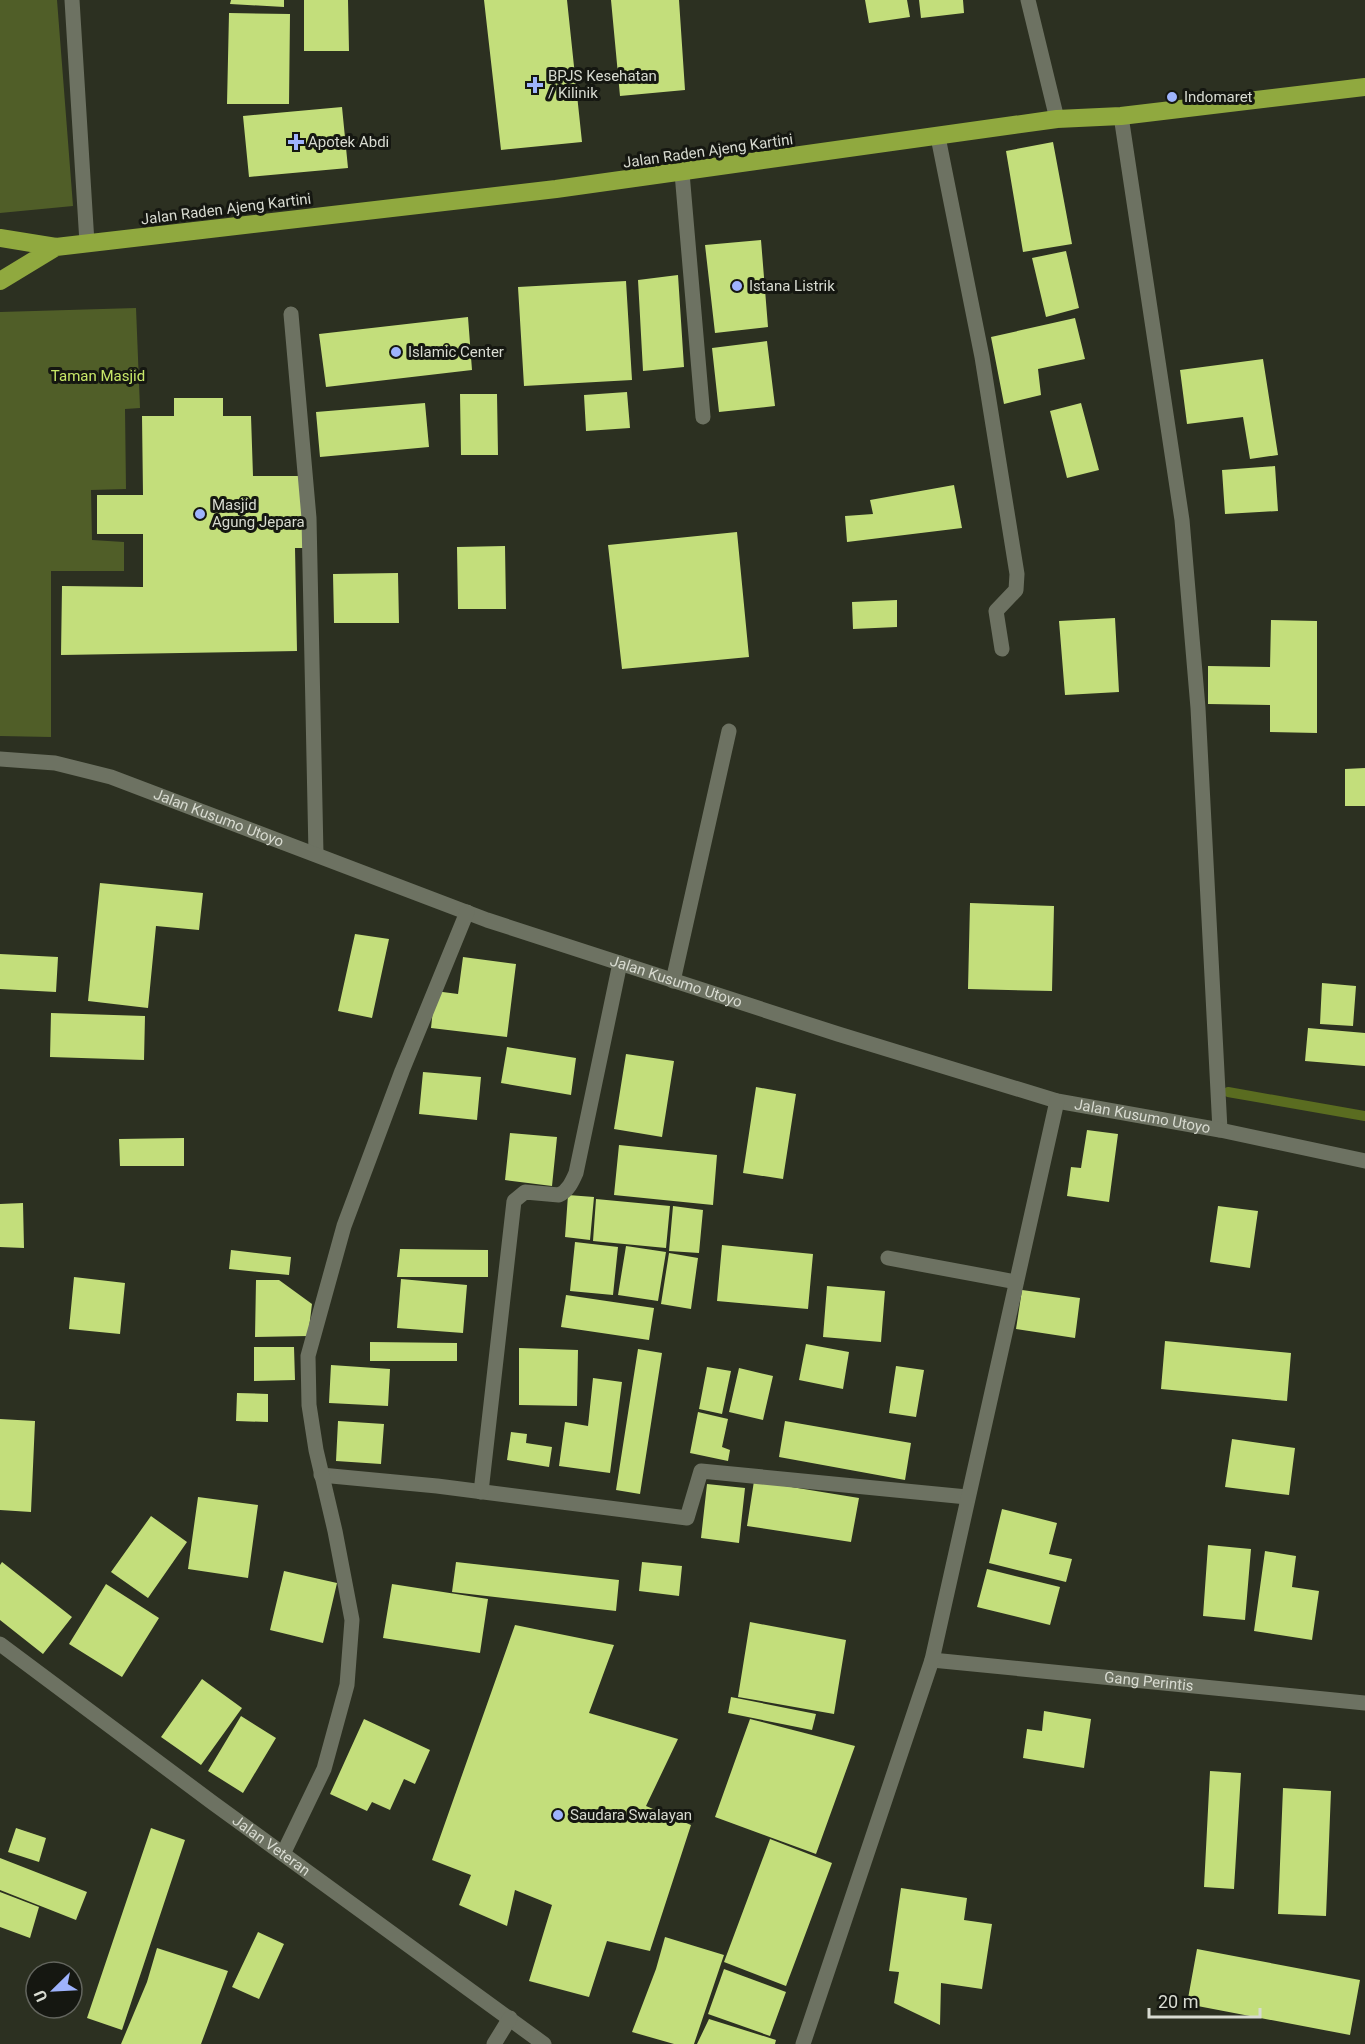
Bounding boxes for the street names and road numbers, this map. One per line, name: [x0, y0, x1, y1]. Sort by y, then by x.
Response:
street label: Jalan Raden Ajeng Kartini: [622, 130, 794, 172]
street label: Jalan Raden Ajeng Kartini: [140, 190, 312, 228]
street label: Jalan Kusumo Utoyo: [151, 785, 286, 851]
street label: Jalan Kusumo Utoyo: [608, 952, 744, 1011]
street label: Jalan Kusumo Utoyo: [1073, 1095, 1212, 1137]
street label: Gang Perintis: [1103, 1668, 1194, 1695]
street label: Jalan Veteran: [229, 1811, 314, 1880]

